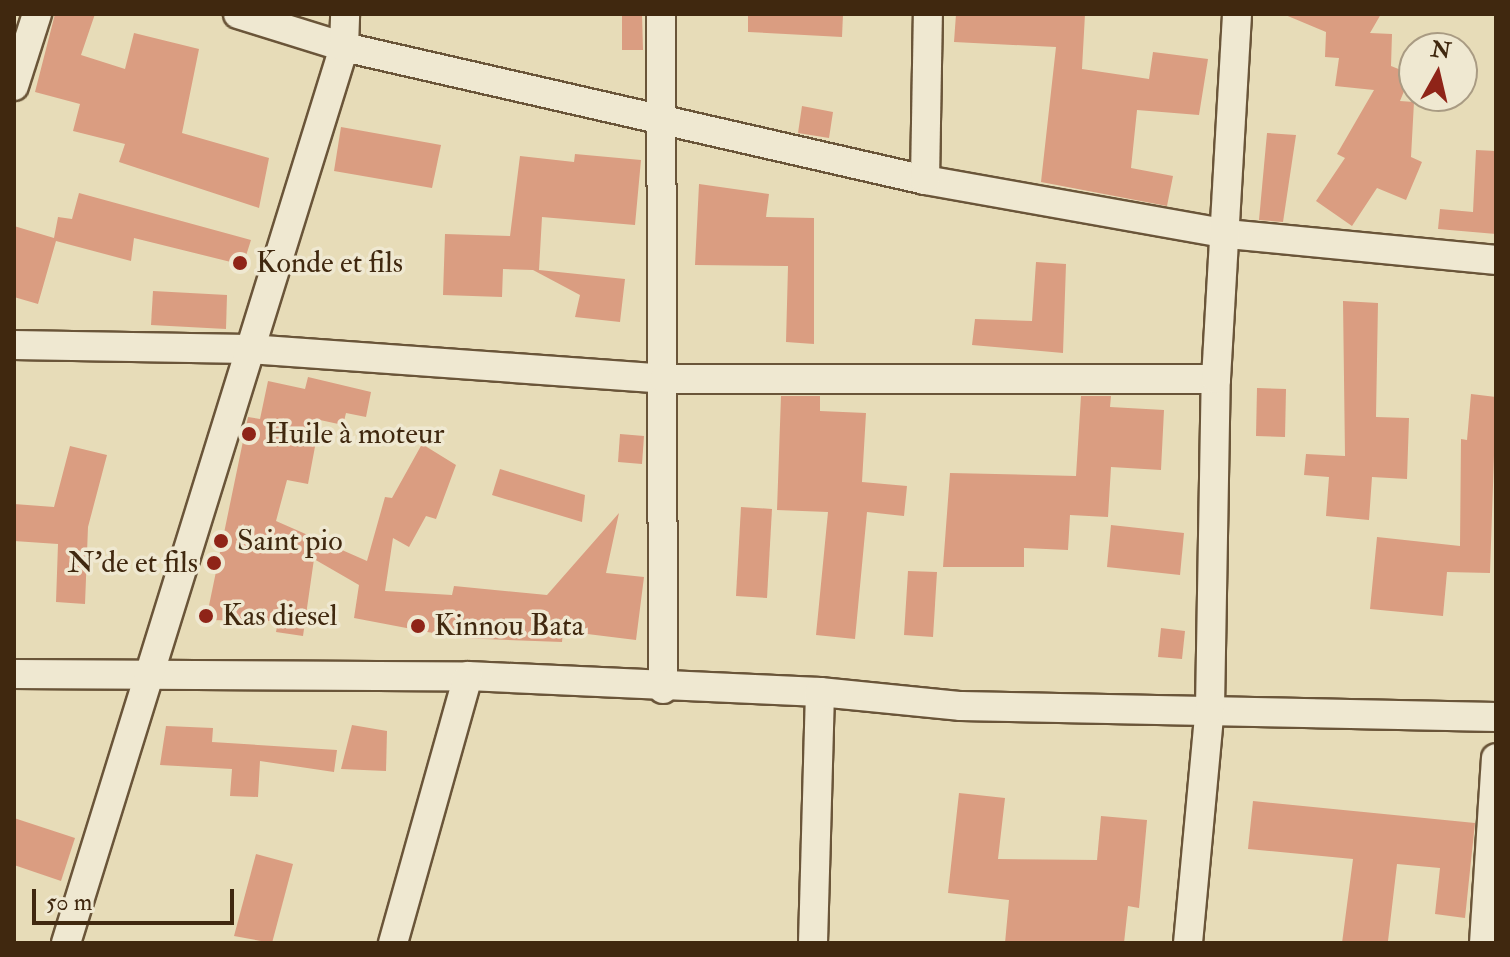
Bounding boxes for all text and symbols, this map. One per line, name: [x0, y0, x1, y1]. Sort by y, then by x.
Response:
north arrow: [1398, 32, 1478, 112]
text: N: [1429, 35, 1453, 65]
place label: Konde et fils: [256, 245, 403, 281]
marker: Konde et fils: [231, 254, 249, 272]
place label: Huile à moteur: [265, 416, 444, 452]
marker: Huile à moteur: [240, 425, 258, 443]
place label: Saint pio: [237, 523, 343, 559]
marker: Saint pio: [212, 532, 230, 550]
place label: N'de et fils: [68, 545, 198, 581]
marker: N'de et fils: [205, 554, 223, 572]
place label: Kas diesel: [222, 598, 338, 634]
marker: Kas diesel: [197, 607, 215, 625]
place label: Kinnou Bata: [434, 608, 584, 644]
marker: Kinnou Bata: [409, 617, 427, 635]
scale bar: [36, 873, 238, 923]
text: 50 m: [46, 887, 92, 918]

